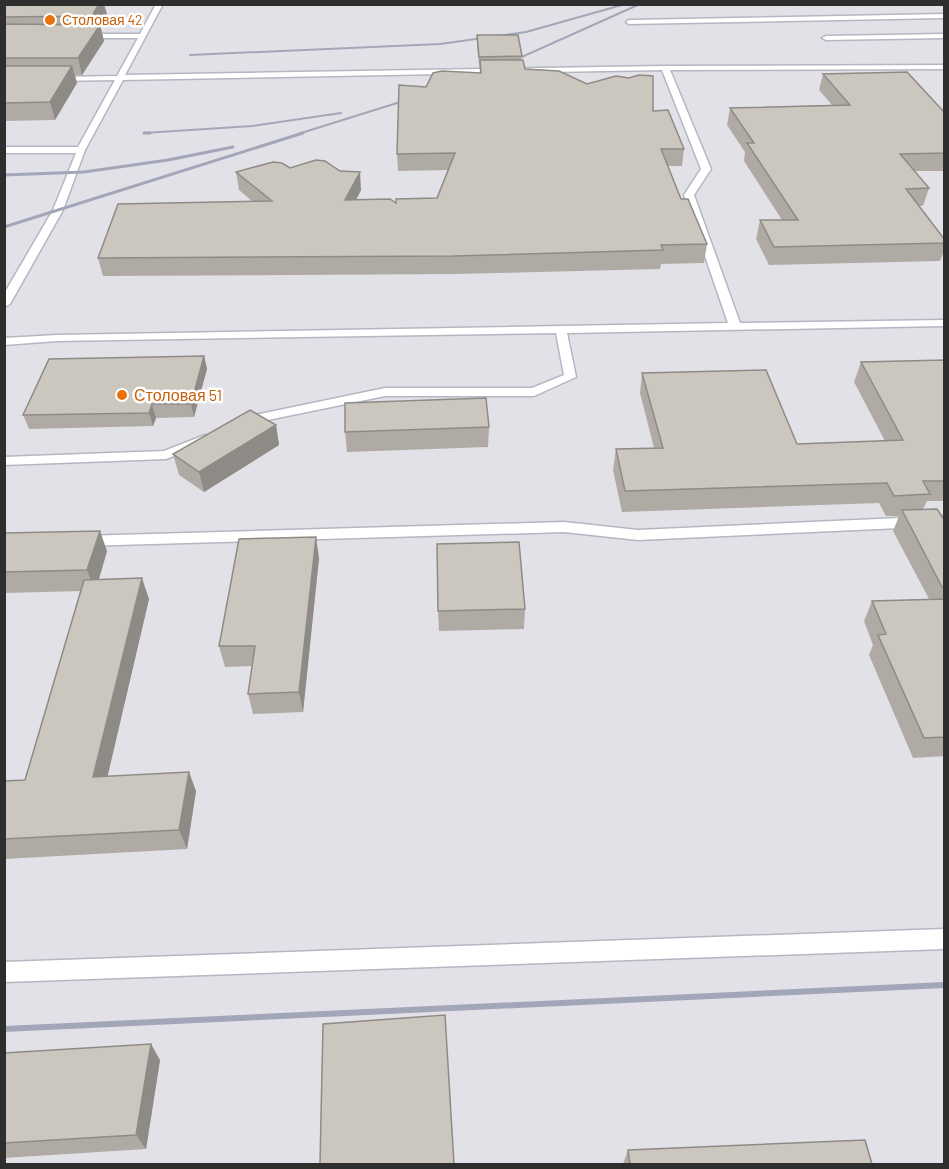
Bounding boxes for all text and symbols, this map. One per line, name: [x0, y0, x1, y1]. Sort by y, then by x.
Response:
place label: Столовая 42: [62, 11, 143, 28]
marker: Столовая 42: [43, 13, 57, 27]
place label: Столовая 51: [134, 385, 222, 404]
marker: Столовая 51: [115, 388, 129, 402]

